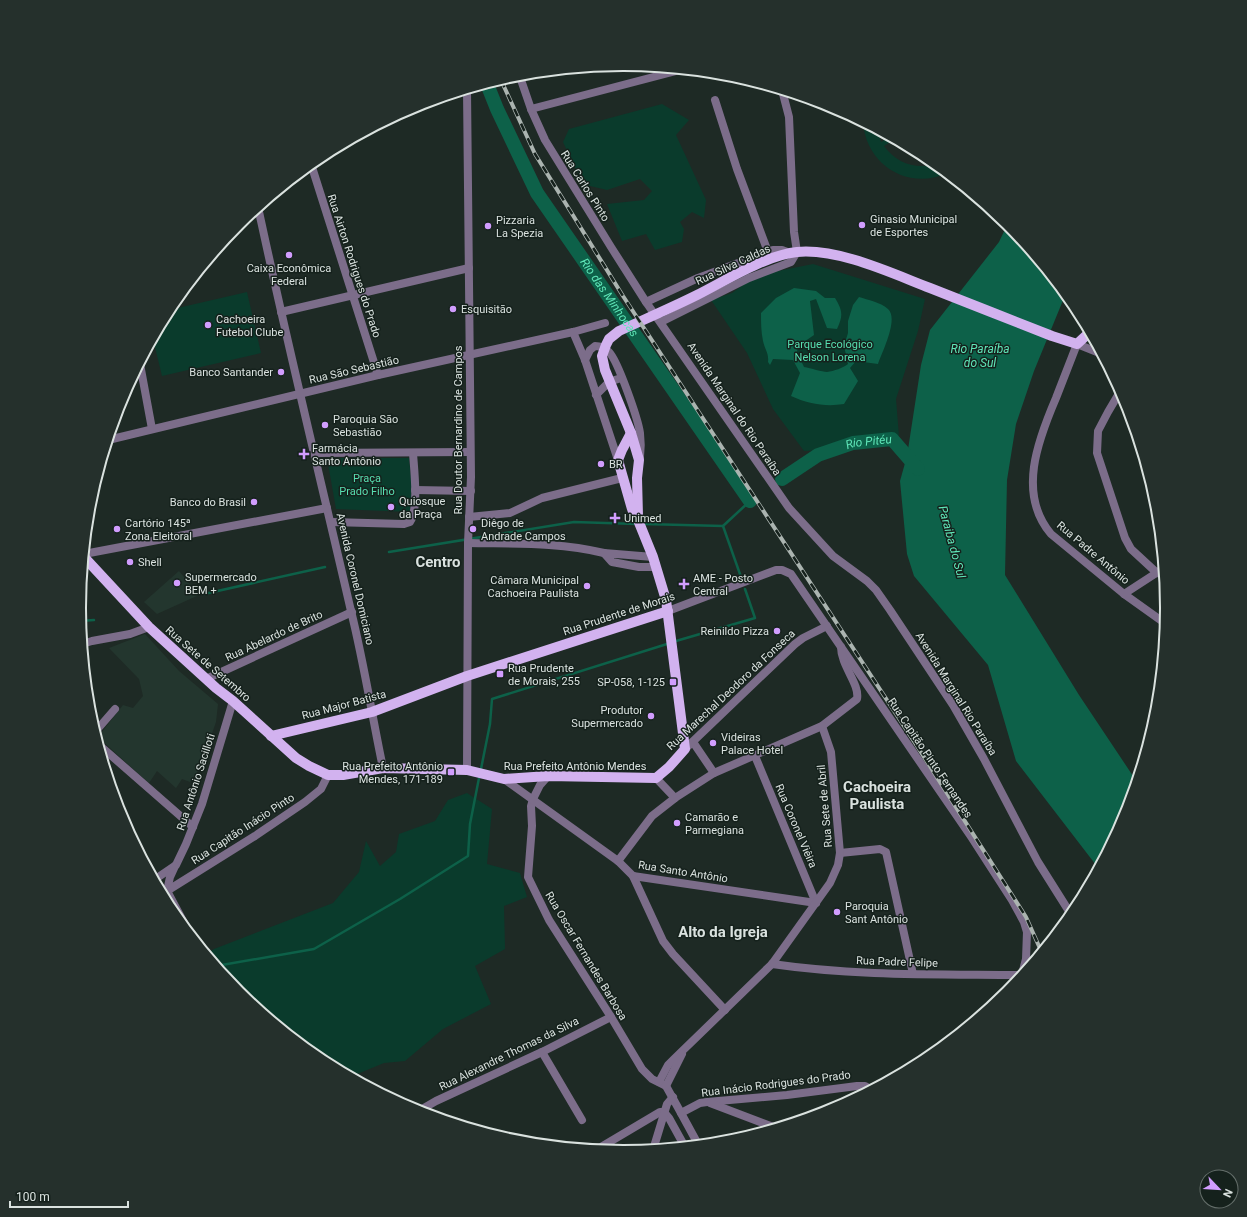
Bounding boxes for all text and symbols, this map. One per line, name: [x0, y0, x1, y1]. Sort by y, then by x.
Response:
street label: Rua Carlos Pinto: [558, 148, 612, 224]
street label: Rua Airton Rodrigues do Prado: [325, 193, 383, 339]
place label: Ginasio Municipal de Esportes: [870, 213, 957, 239]
place label: Pizzaria La Spezia: [496, 214, 543, 240]
marker: Ginasio Municipal de Esportes: [857, 220, 867, 230]
marker: Pizzaria La Spezia: [483, 221, 493, 231]
street label: Rua Silva Caldas: [694, 242, 773, 288]
marker: Caixa Econômica Federal: [284, 250, 294, 260]
water label: Rio das Minhocas: [577, 255, 641, 339]
place label: Caixa Econômica Federal: [247, 262, 331, 288]
place label: Esquisitão: [461, 303, 512, 316]
marker: Esquisitão: [448, 304, 458, 314]
place label: Cachoeira Futebol Clube: [216, 313, 283, 339]
marker: Cachoeira Futebol Clube: [203, 320, 213, 330]
park label: Parque Ecológico Nelson Lorena: [787, 338, 873, 364]
street label: Avenida Marginal do Rio Paraíba: [684, 340, 784, 478]
water label: Rio Paraíba do Sul: [951, 342, 1010, 370]
street label: Rua Doutor Bernardino de Campos: [452, 345, 465, 515]
street label: Rua São Sebastião: [308, 353, 400, 387]
place label: Banco Santander: [189, 366, 273, 379]
marker: Banco Santander: [276, 367, 286, 377]
place label: Paroquia São Sebastião: [333, 413, 398, 439]
marker: Paroquia São Sebastião: [320, 420, 330, 430]
water label: Rio Pitéu: [844, 432, 893, 452]
place label: Farmácia Santo Antônio: [312, 442, 381, 468]
marker: Farmácia Santo Antônio: [299, 449, 309, 459]
place label: BR: [609, 458, 623, 471]
marker: BR: [596, 459, 606, 469]
park label: Praça Prado Filho: [339, 472, 395, 498]
place label: Quiosque da Praça: [399, 495, 446, 521]
place label: Banco do Brasil: [170, 496, 246, 509]
marker: Banco do Brasil: [249, 497, 259, 507]
marker: Quiosque da Praça: [386, 502, 396, 512]
water label: Paraiba do Sul: [936, 504, 968, 580]
street label: Avenida Coronel Domiciano: [333, 512, 377, 646]
marker: Unimed: [609, 512, 621, 524]
place label: Unimed: [624, 512, 662, 525]
place label: Cartório 145ª Zona Eleitoral: [125, 517, 192, 543]
place label: Diêgo de Andrade Campos: [481, 517, 566, 543]
street label: Rua Padre Antônio: [1054, 519, 1132, 587]
marker: Cartório 145ª Zona Eleitoral: [112, 524, 122, 534]
marker: Diêgo de Andrade Campos: [468, 524, 478, 534]
district label: Centro: [415, 553, 461, 571]
place label: Shell: [138, 556, 162, 569]
marker: Shell: [125, 557, 135, 567]
place label: Supermercado BEM +: [185, 571, 257, 597]
place label: AME - Posto Central: [693, 572, 753, 598]
place label: Câmara Municipal Cachoeira Paulista: [487, 574, 579, 600]
marker: Supermercado BEM +: [172, 578, 182, 588]
marker: AME - Posto Central: [678, 578, 690, 590]
marker: Câmara Municipal Cachoeira Paulista: [582, 581, 592, 591]
street label: Rua Prudente de Morais: [561, 590, 677, 638]
street label: Rua Abelardo de Brito: [223, 608, 325, 664]
street label: Rua Sete de Setembro: [163, 624, 253, 704]
place label: Reinildo Pizza: [701, 625, 769, 638]
marker: Reinildo Pizza: [772, 626, 782, 636]
street label: Rua Marechal Deodoro da Fonseca: [664, 627, 798, 753]
street label: Avenida Marginal Rio Paraíba: [913, 630, 999, 758]
place label: Rua Prudente de Morais, 255: [508, 662, 580, 688]
marker: Rua Prudente de Morais, 255: [495, 669, 505, 679]
place label: SP-058, 1-125: [597, 676, 665, 689]
marker: SP-058, 1-125: [668, 677, 678, 687]
street label: Rua Major Batista: [300, 687, 388, 723]
street label: Rua Capitão Pinto Fernandes: [885, 696, 975, 821]
place label: Produtor Supermercado: [571, 704, 643, 730]
marker: Produtor Supermercado: [646, 711, 656, 721]
place label: Videiras Palace Hotel: [721, 731, 783, 757]
street label: Rua Antônio Sacilloti: [174, 732, 218, 832]
marker: Videiras Palace Hotel: [708, 738, 718, 748]
place label: Rua Prefeito Antônio Mendes, 171-189: [342, 760, 443, 786]
street label: Rua Prefeito Antônio Mendes: [504, 760, 647, 773]
street label: Rua Sete de Abril: [815, 764, 835, 848]
marker: Rua Prefeito Antônio Mendes, 171-189: [446, 767, 456, 777]
district label: Cachoeira Paulista: [843, 778, 911, 813]
street label: Rua Coronel Viêira: [772, 782, 820, 870]
street label: Rua Capitão Inácio Pinto: [189, 791, 297, 867]
place label: Camarão e Parmegiana: [685, 811, 744, 837]
marker: Camarão e Parmegiana: [672, 818, 682, 828]
street label: Rua Santo Antônio: [637, 858, 729, 886]
street label: Rua Oscar Fernandes Barbosa: [542, 889, 630, 1023]
place label: Paroquia Sant Antônio: [845, 900, 908, 926]
marker: Paroquia Sant Antônio: [832, 907, 842, 917]
district label: Alto da Igreja: [678, 923, 768, 941]
street label: Rua Padre Felipe: [856, 954, 938, 970]
street label: Rua Alexandre Thomas da Silva: [437, 1014, 581, 1094]
street label: Rua Inácio Rodrigues do Prado: [701, 1068, 851, 1100]
north arrow: [1199, 1169, 1239, 1209]
scale bar: [10, 1183, 128, 1209]
text: N: [1220, 1187, 1235, 1199]
text: 100 m: [16, 1190, 50, 1204]

